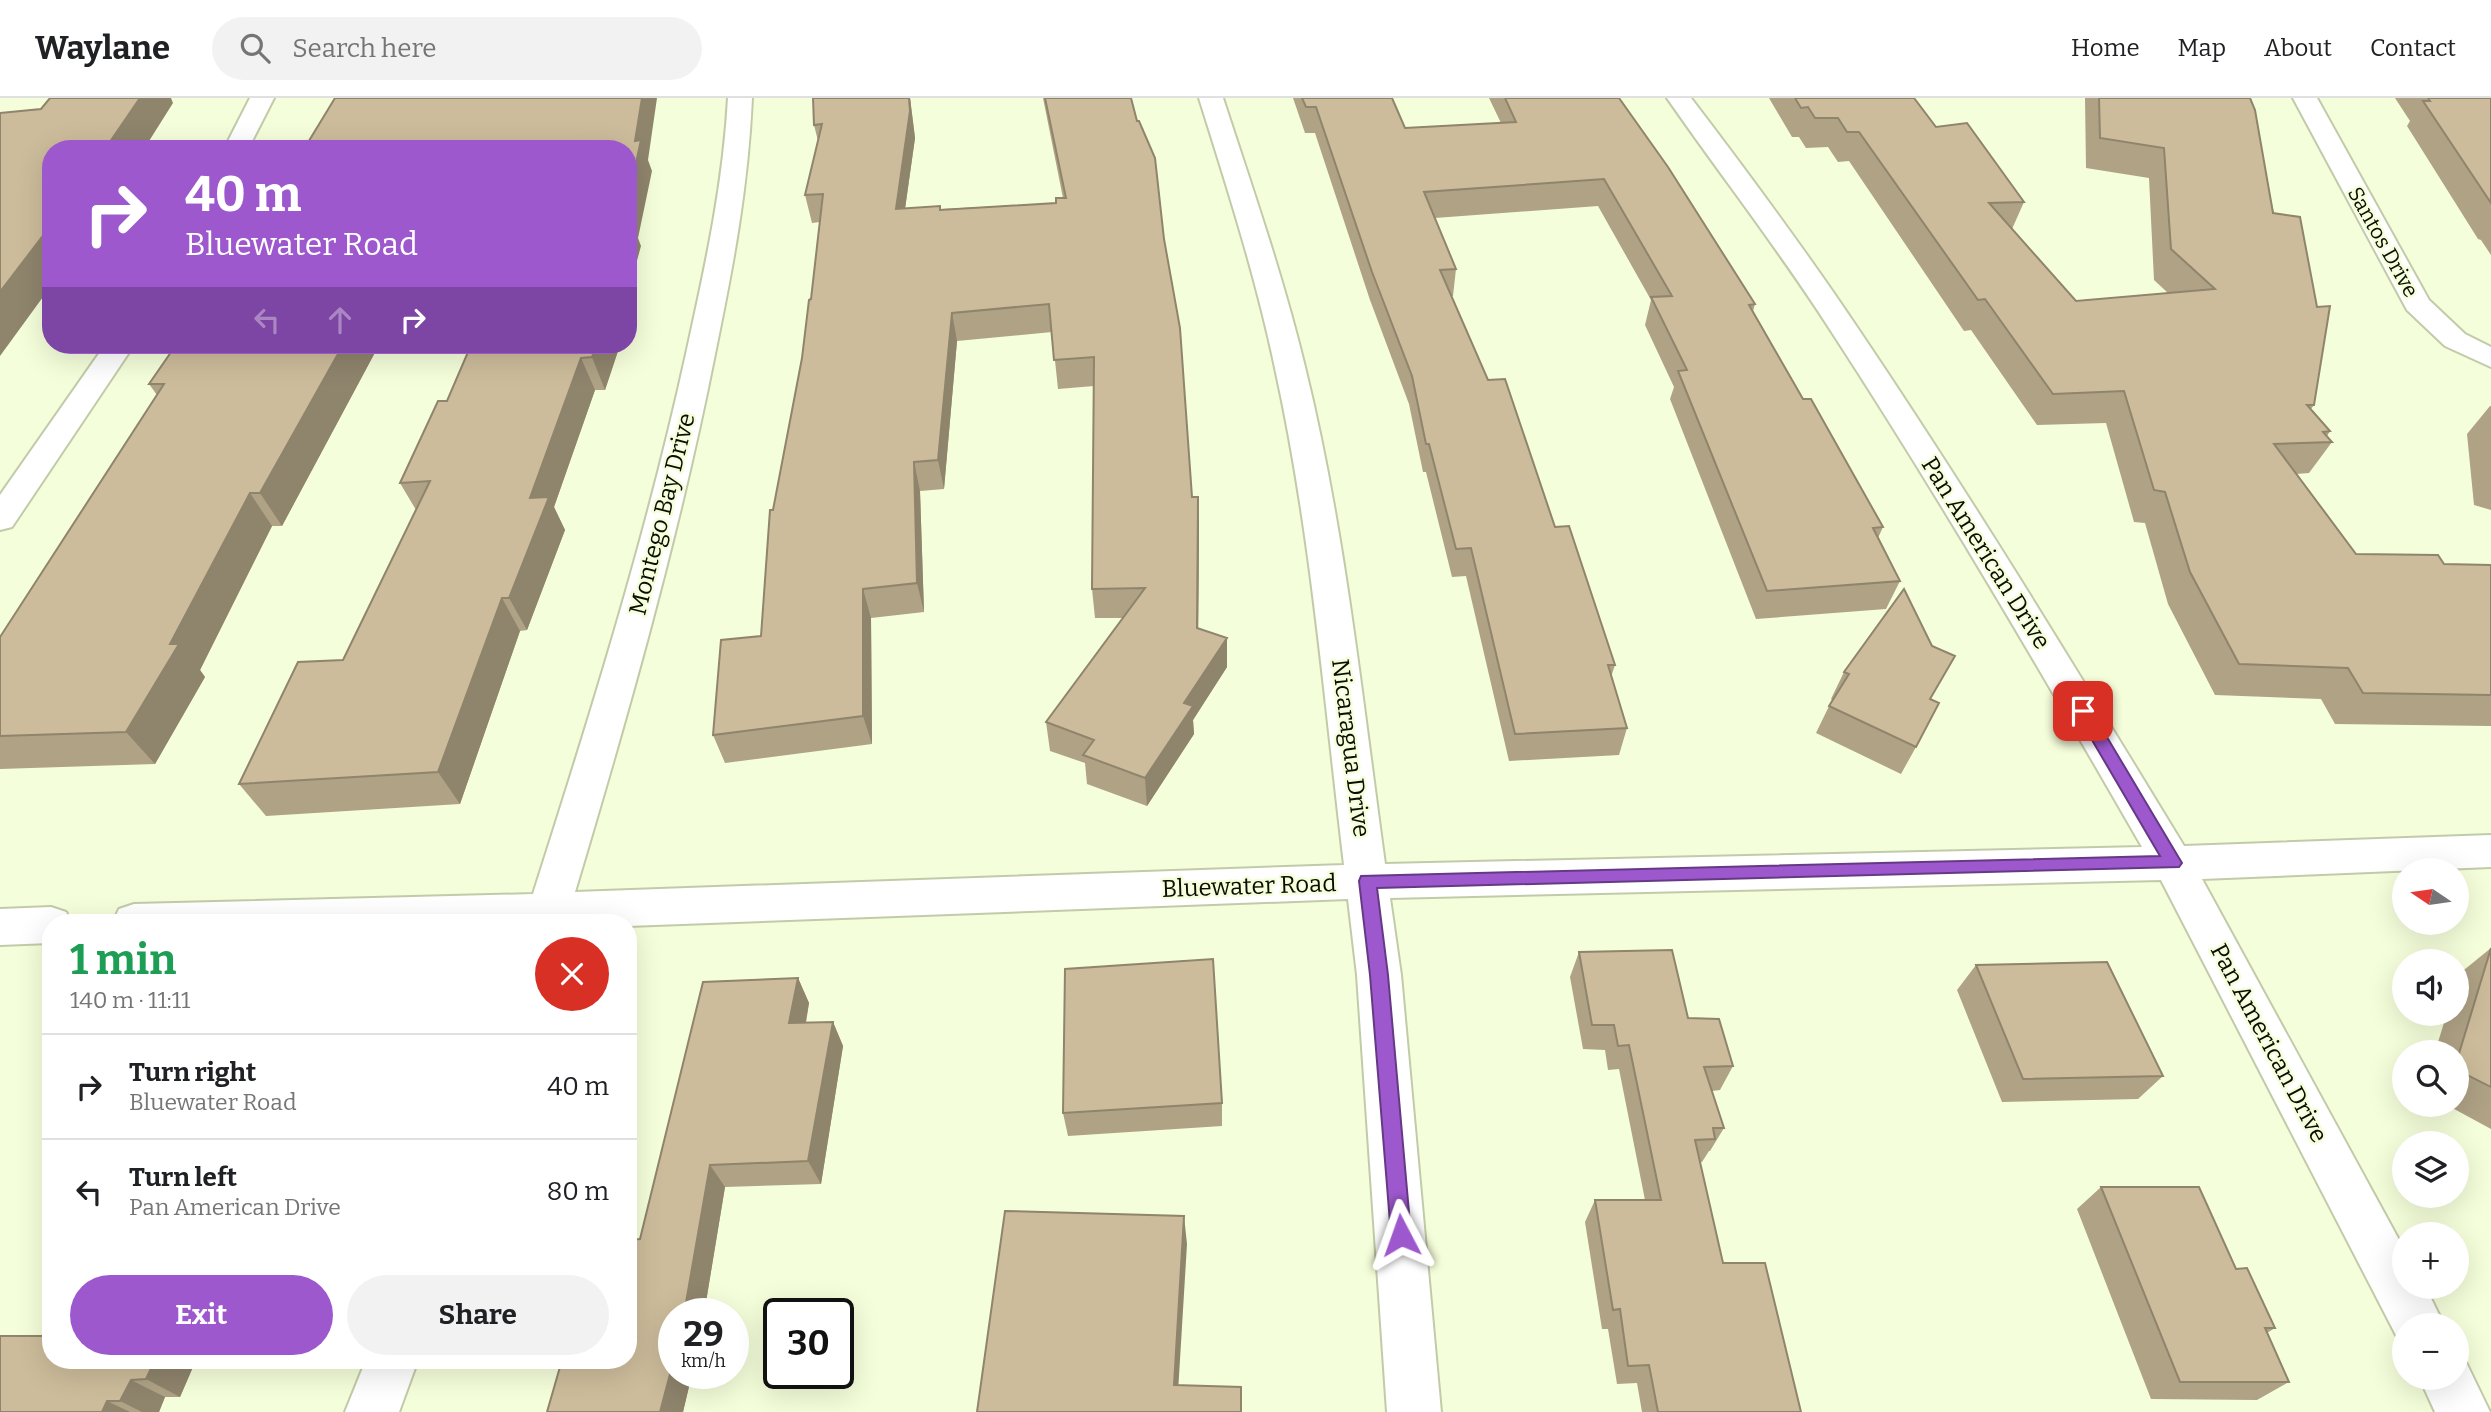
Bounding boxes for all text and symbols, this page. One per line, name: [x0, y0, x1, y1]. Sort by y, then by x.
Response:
search box: [212, 17, 702, 80]
text: Waylane: [35, 28, 170, 68]
icon: search: [236, 29, 274, 67]
text: Search here: [292, 33, 437, 64]
text: Home: [2071, 34, 2140, 62]
text: Map: [2178, 34, 2226, 62]
text: About: [2264, 34, 2332, 62]
text: Contact: [2370, 34, 2456, 62]
text: 40 m: [185, 165, 302, 224]
icon: right: [70, 168, 161, 259]
street label: Santos Drive: [2342, 182, 2424, 302]
text: Bluewater Road: [185, 225, 418, 263]
icon: left: [248, 301, 286, 339]
icon: ahead: [321, 301, 359, 339]
icon: right: [394, 301, 432, 339]
street label: Montego Bay Drive: [623, 410, 701, 618]
street label: Pan American Drive: [1916, 452, 2056, 654]
street label: Nicaragua Drive: [1326, 657, 1376, 839]
pin: [2053, 681, 2113, 741]
icon: arrive: [2064, 692, 2102, 730]
north arrow: [2392, 858, 2469, 934]
map controls: [2392, 858, 2469, 1390]
street label: Bluewater Road: [1161, 869, 1337, 903]
text: 1 min: [70, 935, 176, 985]
button: close: [535, 937, 609, 1011]
street label: Pan American Drive: [2205, 939, 2333, 1147]
button: sound: [2392, 949, 2469, 1026]
text: 140 m · 11:11: [70, 986, 190, 1014]
button: search: [2392, 1040, 2469, 1117]
text: Turn right: [129, 1057, 256, 1088]
icon: right: [70, 1068, 108, 1106]
text: 40 m: [547, 1071, 609, 1102]
text: Bluewater Road: [129, 1088, 297, 1116]
button: layers: [2392, 1131, 2469, 1208]
text: Turn left: [129, 1162, 237, 1193]
icon: left: [70, 1173, 108, 1211]
text: 80 m: [547, 1176, 609, 1207]
text: Pan American Drive: [129, 1193, 341, 1221]
position arrow: [1364, 1198, 1438, 1272]
button: +: [2392, 1222, 2469, 1299]
button: Exit: [70, 1275, 333, 1355]
button: Share: [347, 1275, 609, 1355]
speed limit sign: 30: [763, 1298, 854, 1389]
text: 29: [683, 1313, 724, 1355]
button: −: [2392, 1313, 2469, 1390]
text: km/h: [681, 1350, 726, 1372]

